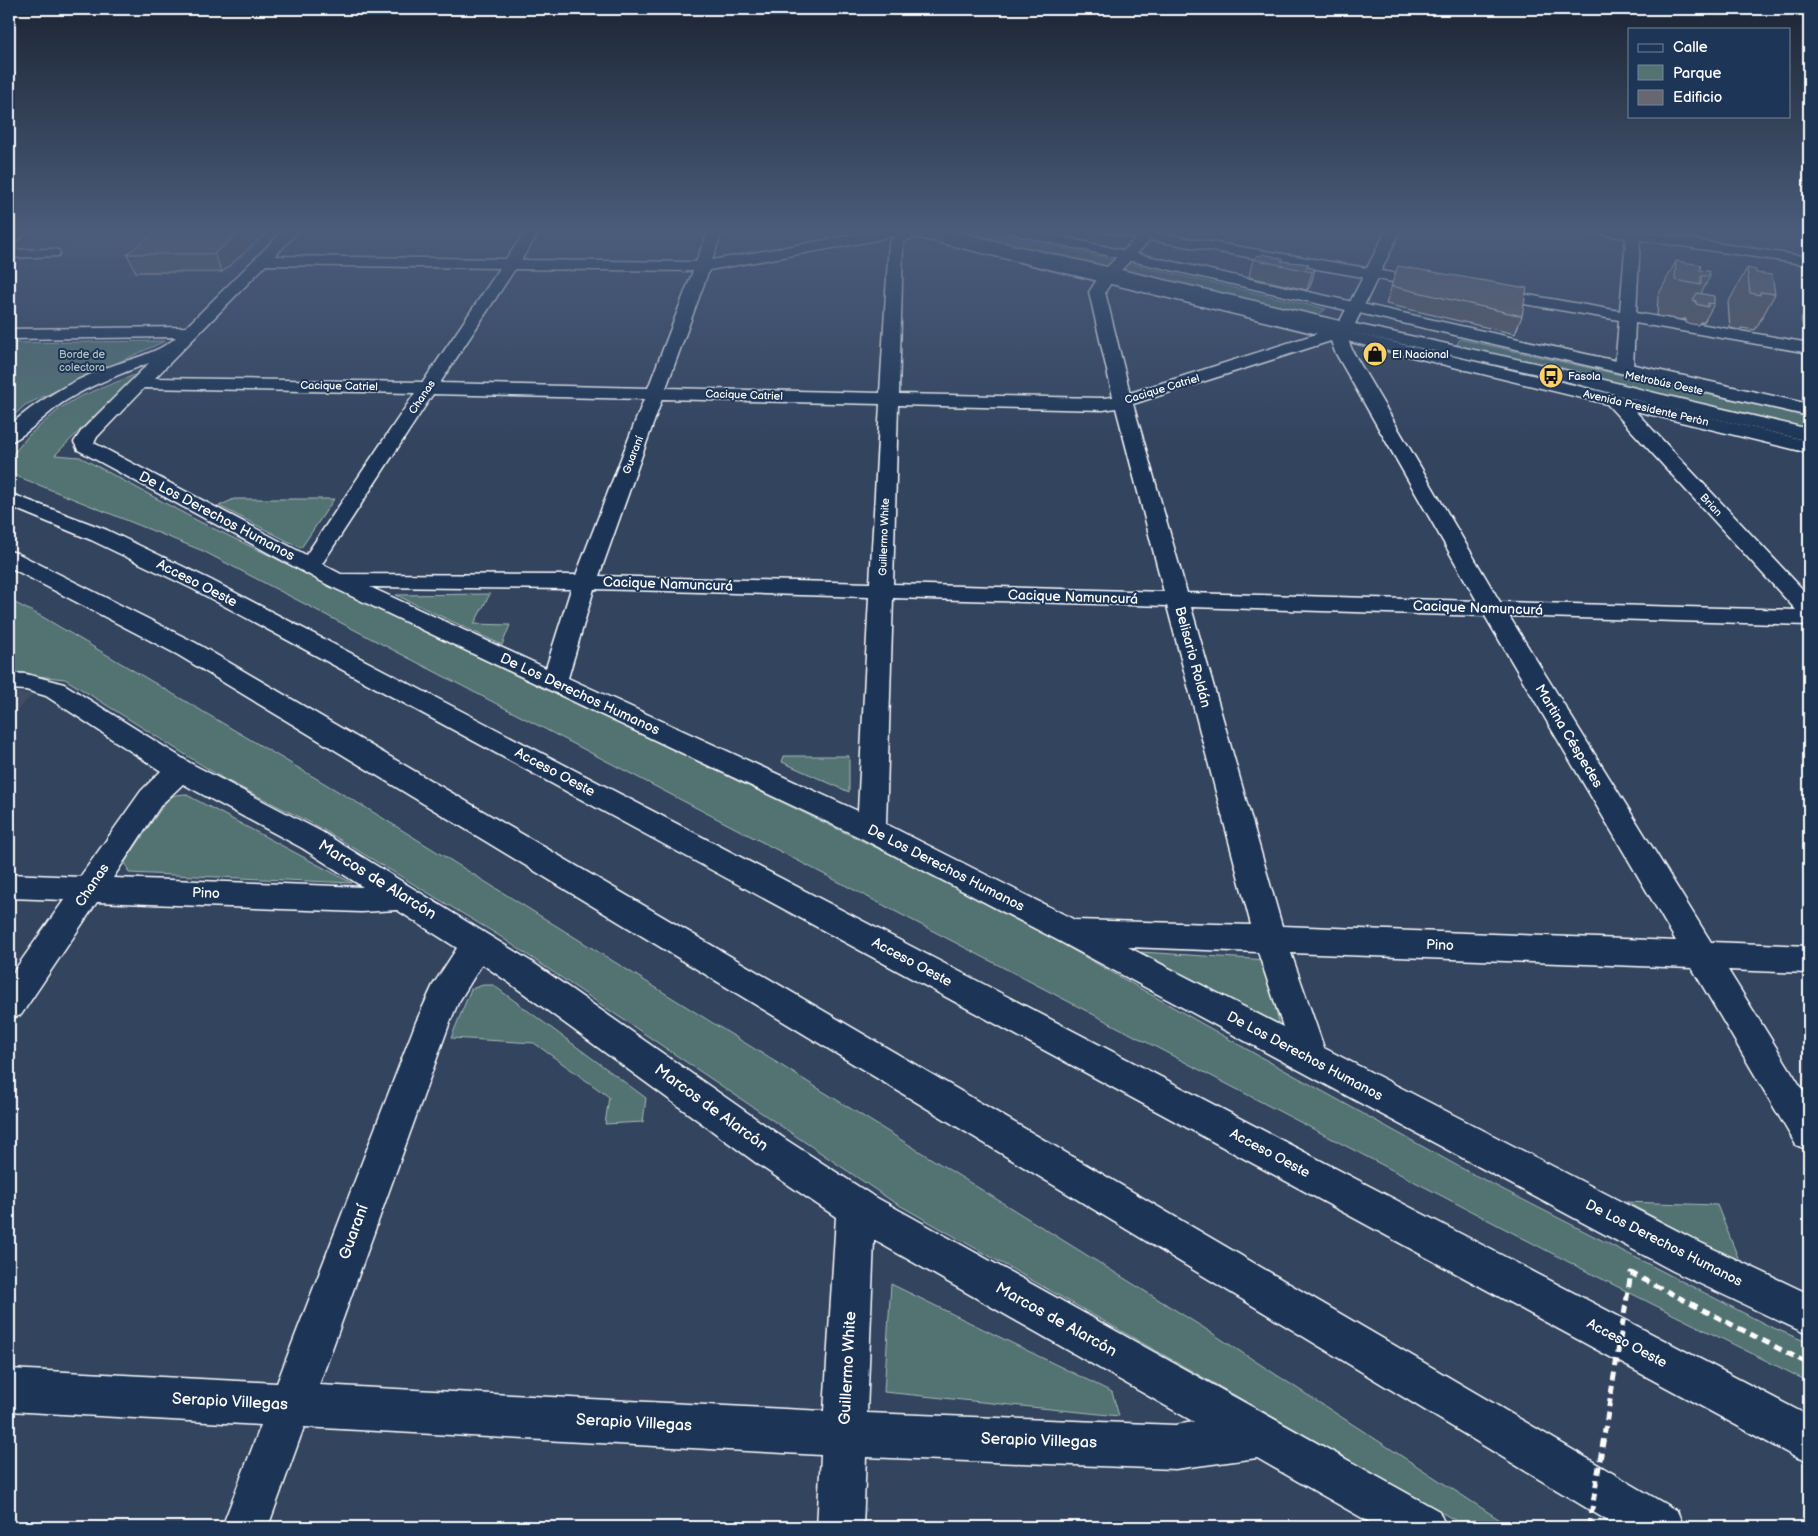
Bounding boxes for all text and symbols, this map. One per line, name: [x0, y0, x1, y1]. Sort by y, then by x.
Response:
legend: [1628, 28, 1790, 118]
text: Calle: [1673, 38, 1708, 57]
text: Parque: [1673, 64, 1722, 83]
text: Edificio: [1673, 88, 1722, 107]
shop icon: El Nacional: [1362, 341, 1388, 367]
park label: Borde de colectora: [59, 348, 106, 374]
place label: El Nacional: [1392, 348, 1449, 361]
bus stop icon: Fasola: [1538, 363, 1564, 389]
street label: Metrobús Oeste: [1624, 368, 1705, 398]
place label: Fasola: [1568, 370, 1601, 383]
street label: Cacique Catriel: [1123, 371, 1201, 407]
street label: Chanas: [406, 377, 438, 416]
street label: Cacique Catriel: [300, 379, 378, 393]
street label: Cacique Catriel: [705, 387, 783, 403]
street label: Avenida Presidente Perón: [1582, 387, 1710, 429]
street label: Guaraní: [620, 434, 646, 476]
street label: De Los Derechos Humanos: [136, 468, 298, 564]
street label: Brian: [1697, 491, 1725, 519]
street label: Guillermo White: [876, 497, 892, 576]
street label: Acceso Oeste: [154, 555, 240, 611]
street label: Cacique Namuncurá: [603, 573, 733, 595]
street label: Cacique Namuncurá: [1008, 586, 1138, 608]
street label: Cacique Namuncurá: [1413, 597, 1543, 619]
street label: Belisario Roldán: [1171, 605, 1215, 710]
street label: De Los Derechos Humanos: [498, 650, 662, 738]
street label: Martina Céspedes: [1531, 681, 1607, 791]
street label: Acceso Oeste: [512, 744, 598, 800]
street label: De Los Derechos Humanos: [865, 821, 1027, 915]
street label: Marcos de Alarcón: [314, 836, 440, 924]
street label: Chanas: [71, 860, 113, 910]
street label: Pino: [192, 884, 220, 902]
street label: Acceso Oeste: [869, 934, 955, 990]
street label: Pino: [1426, 936, 1454, 954]
street label: De Los Derechos Humanos: [1224, 1008, 1386, 1104]
street label: Marcos de Alarcón: [651, 1060, 771, 1156]
street label: Acceso Oeste: [1227, 1125, 1313, 1181]
street label: De Los Derechos Humanos: [1583, 1196, 1745, 1290]
street label: Guaraní: [335, 1202, 373, 1262]
street label: Marcos de Alarcón: [992, 1279, 1120, 1361]
street label: Guillermo White: [836, 1310, 860, 1425]
street label: Acceso Oeste: [1584, 1315, 1670, 1371]
street label: Serapio Villegas: [172, 1389, 288, 1415]
street label: Serapio Villegas: [576, 1410, 692, 1436]
street label: Serapio Villegas: [981, 1429, 1097, 1453]

